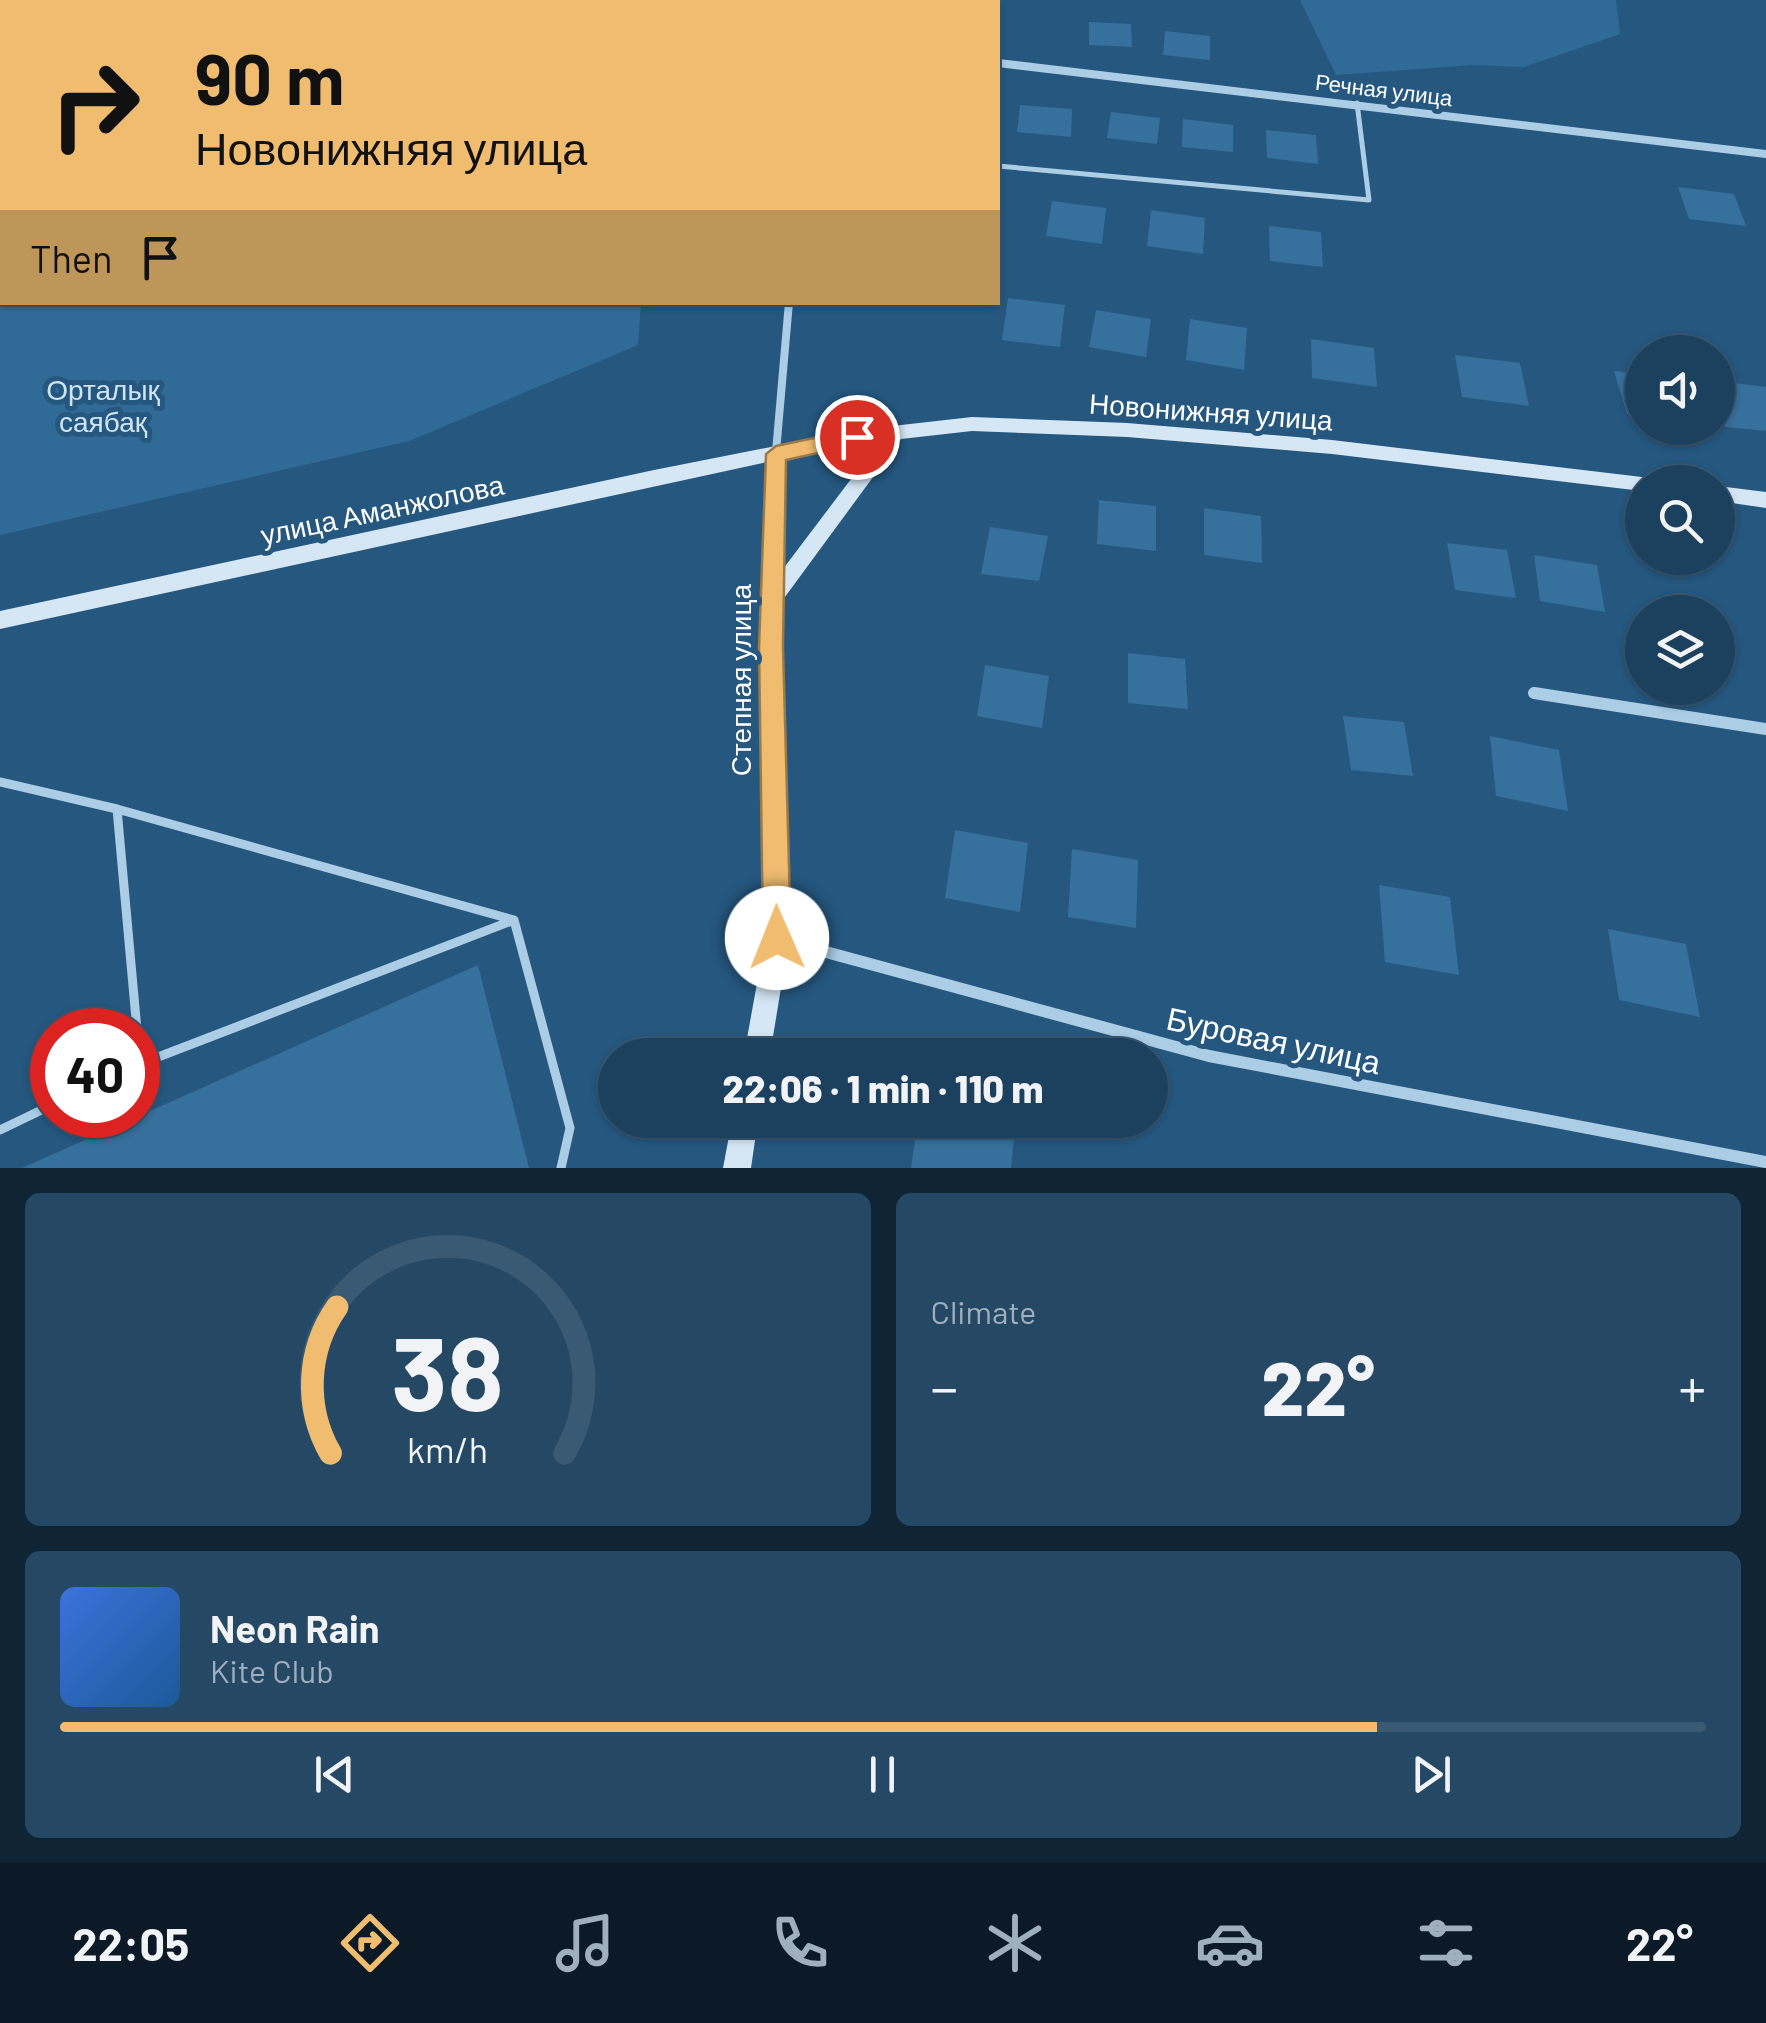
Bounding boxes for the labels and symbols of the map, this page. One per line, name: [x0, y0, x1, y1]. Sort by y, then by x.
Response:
street label: Речная улица: [1314, 68, 1455, 111]
park label: Орталық саябақ: [46, 372, 161, 438]
street label: Новонижняя улица: [1088, 386, 1334, 437]
pin: [815, 395, 900, 480]
street label: улица Аманжолова: [257, 467, 507, 551]
street label: Степная улица: [723, 583, 757, 776]
position arrow: [725, 886, 829, 990]
street label: Буровая улица: [1163, 998, 1385, 1081]
speed limit sign: 40: [30, 1008, 160, 1138]

